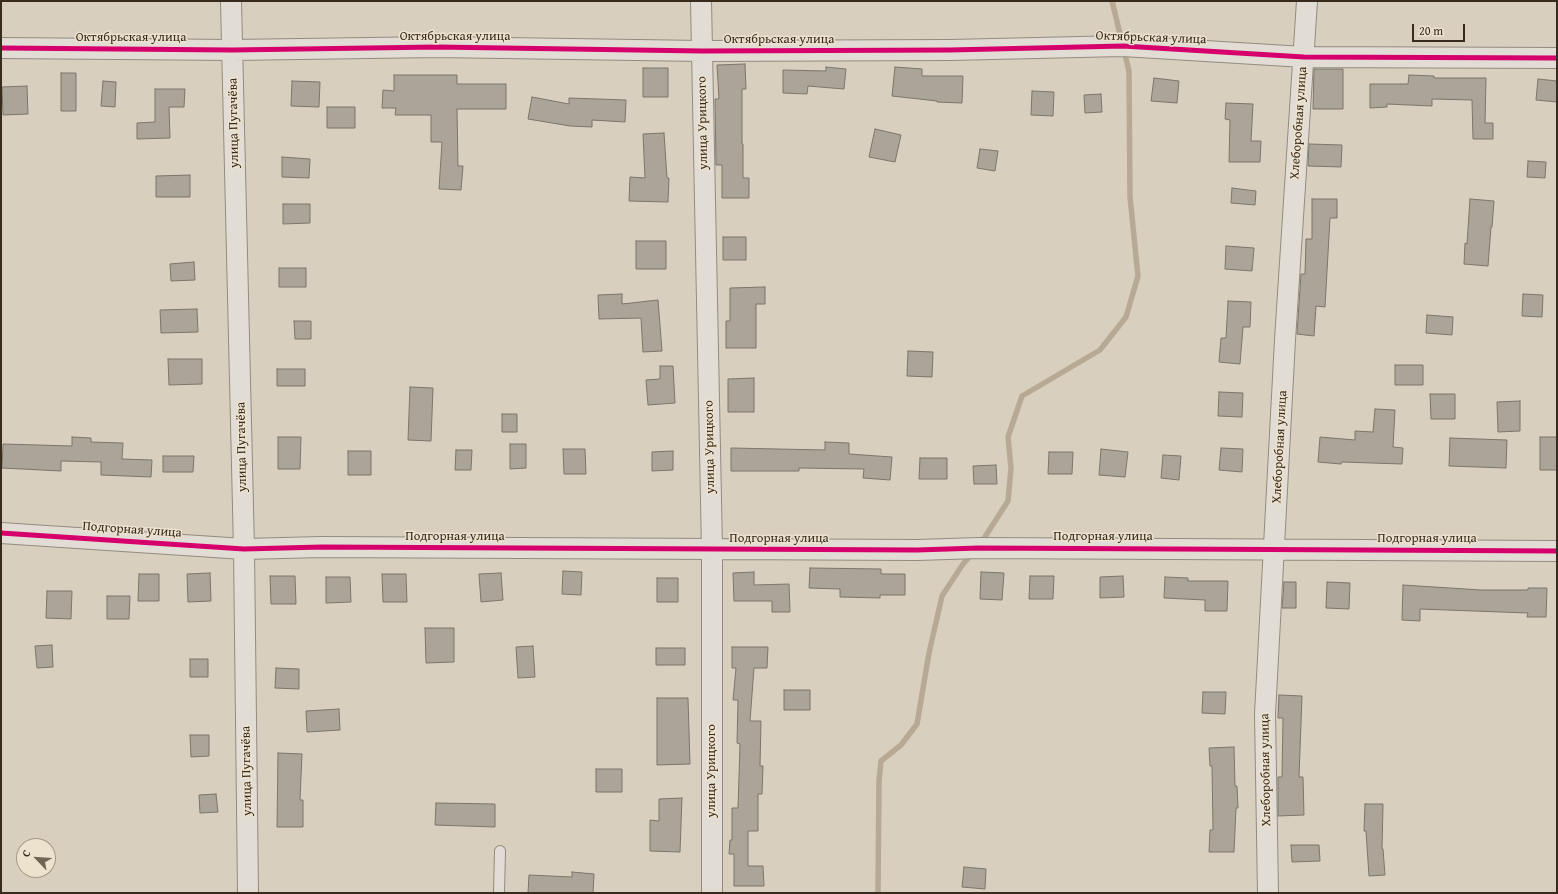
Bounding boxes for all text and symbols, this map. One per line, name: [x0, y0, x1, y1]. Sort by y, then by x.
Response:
scale bar: [1414, 16, 1467, 42]
text: 20 m: [1419, 22, 1443, 39]
street label: Октябрьская улица: [1095, 28, 1207, 48]
street label: Октябрьская улица: [400, 29, 510, 45]
street label: Октябрьская улица: [76, 30, 186, 46]
street label: Октябрьская улица: [724, 32, 834, 48]
street label: Хлеборобная улица: [1287, 66, 1311, 180]
street label: улица Урицкого: [694, 76, 712, 170]
street label: улица Пугачёва: [225, 78, 243, 168]
street label: Хлеборобная улица: [1269, 390, 1291, 504]
street label: улица Урицкого: [701, 400, 719, 494]
street label: улица Пугачёва: [233, 402, 251, 492]
street label: Подгорная улица: [82, 519, 182, 541]
street label: Подгорная улица: [405, 529, 505, 545]
street label: Подгорная улица: [1053, 529, 1153, 545]
street label: Подгорная улица: [729, 531, 829, 547]
street label: Подгорная улица: [1377, 531, 1477, 547]
street label: Хлеборобная улица: [1257, 713, 1275, 827]
street label: улица Урицкого: [704, 724, 720, 818]
street label: улица Пугачёва: [238, 726, 256, 816]
north arrow: [16, 838, 56, 878]
text: С: [17, 847, 35, 860]

